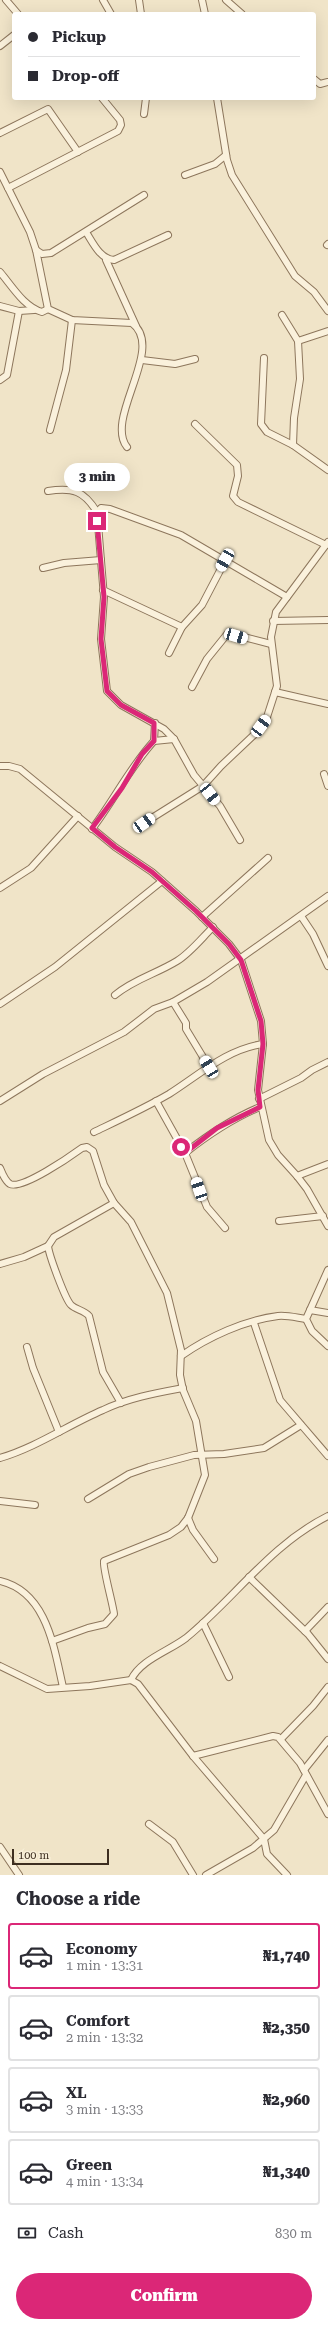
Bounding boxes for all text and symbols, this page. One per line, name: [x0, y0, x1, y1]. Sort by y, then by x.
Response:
text: Pickup: [52, 28, 106, 46]
text: Drop-off: [52, 67, 119, 85]
callout: 3 min: [64, 463, 130, 491]
text: 3 min: [79, 469, 115, 484]
route end: [88, 512, 106, 530]
car: [214, 547, 236, 573]
car: [223, 627, 249, 645]
car: [249, 713, 273, 739]
car: [198, 781, 222, 807]
car: [131, 811, 157, 835]
car: [198, 1054, 220, 1080]
route start: [172, 1138, 190, 1156]
car: [189, 1176, 209, 1202]
scale bar: [12, 1847, 109, 1866]
text: 100 m: [18, 1849, 49, 1862]
text: Choose a ride: [16, 1888, 140, 1909]
icon: car: [18, 1938, 54, 1974]
text: Economy: [66, 1940, 137, 1958]
text: ₦1,740: [263, 1947, 310, 1965]
text: 1 min · 13:31: [66, 1958, 143, 1973]
icon: car: [18, 2010, 54, 2046]
text: Comfort: [66, 2012, 130, 2030]
text: ₦2,350: [263, 2019, 310, 2037]
text: 2 min · 13:32: [66, 2030, 143, 2045]
icon: car: [18, 2082, 54, 2118]
text: XL: [66, 2084, 87, 2102]
text: ₦2,960: [263, 2091, 310, 2109]
text: 3 min · 13:33: [66, 2102, 143, 2117]
icon: car: [18, 2154, 54, 2190]
text: Green: [66, 2156, 112, 2174]
text: ₦1,340: [263, 2163, 310, 2181]
text: 4 min · 13:34: [66, 2174, 143, 2189]
icon: cash: [16, 2222, 38, 2244]
text: Cash: [48, 2224, 84, 2242]
text: 830 m: [275, 2226, 312, 2241]
button: Confirm: [16, 2273, 312, 2319]

